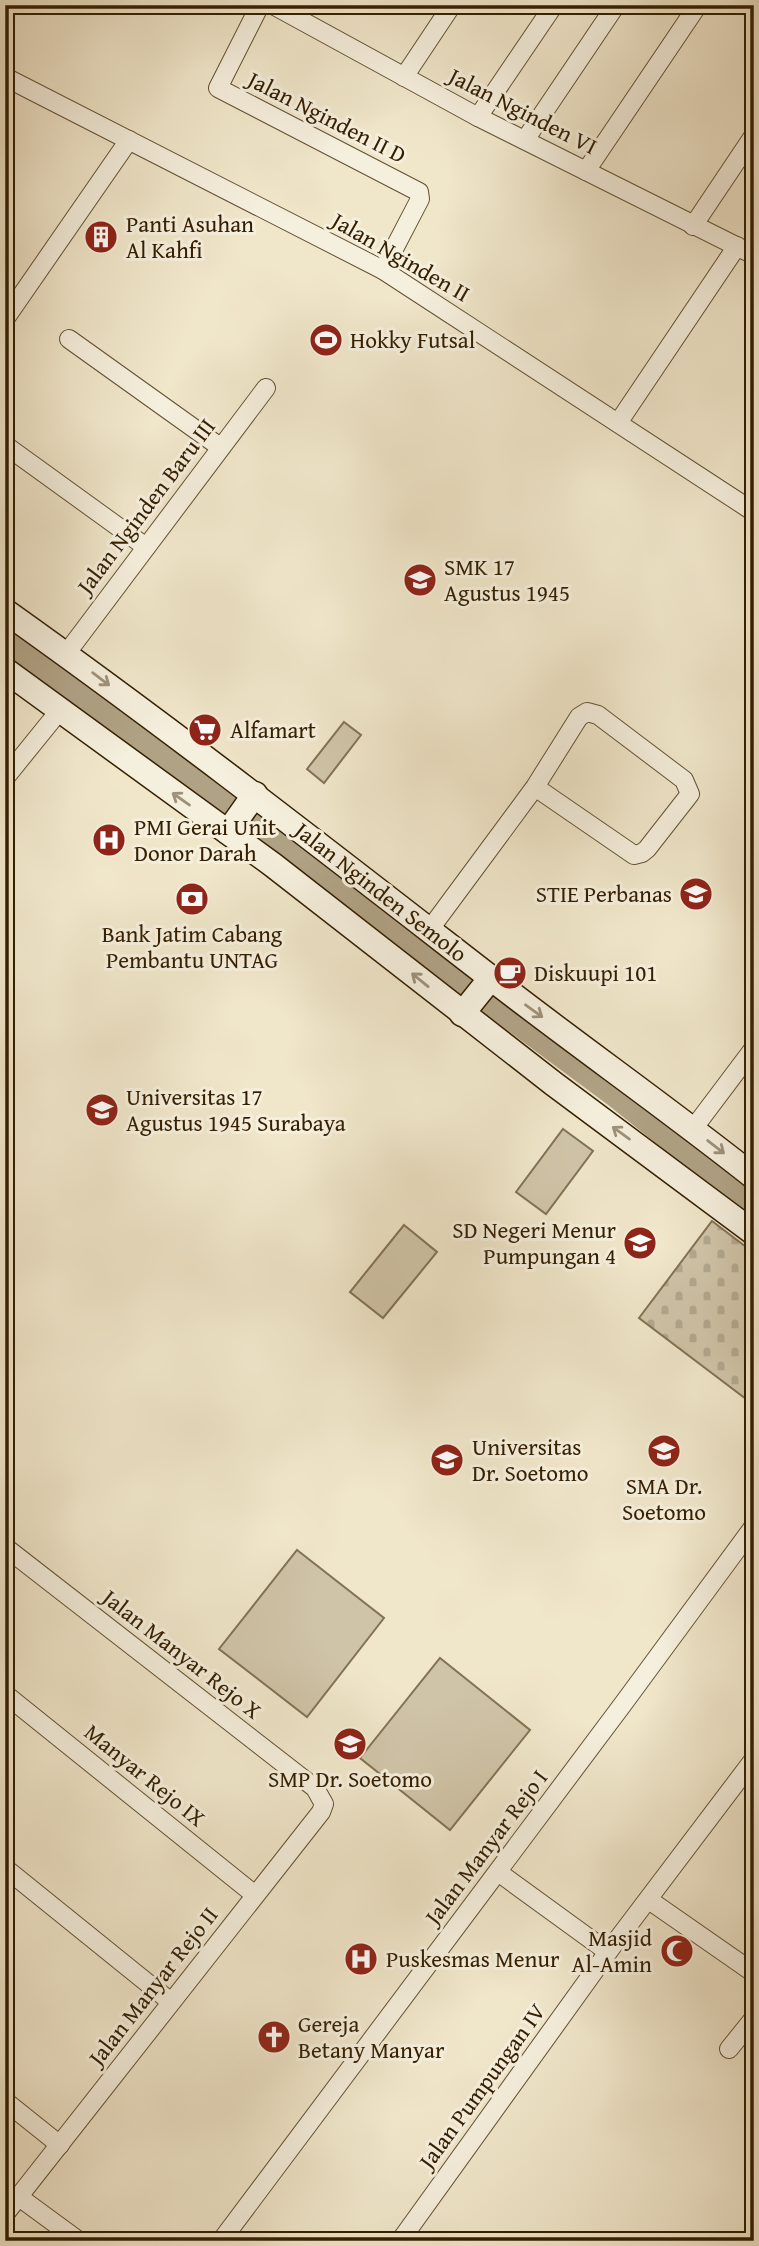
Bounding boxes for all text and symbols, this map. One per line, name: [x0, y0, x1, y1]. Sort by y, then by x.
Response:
street label: Jalan Nginden VI: [441, 58, 603, 162]
street label: Jalan Nginden II D: [240, 61, 412, 171]
street label: Jalan Nginden II: [324, 202, 476, 309]
place label: Panti Asuhan Al Kahfi: [126, 207, 254, 266]
building icon: Panti Asuhan Al Kahfi: [82, 218, 120, 256]
sports icon: Hokky Futsal: [307, 321, 345, 359]
place label: Hokky Futsal: [350, 323, 475, 356]
street label: Jalan Nginden Baru III: [67, 411, 223, 603]
place label: SMK 17 Agustus 1945: [444, 550, 570, 609]
school or university icon: SMK 17 Agustus 1945: [401, 561, 439, 599]
one-way arrow: [91, 672, 110, 686]
supermarket icon: Alfamart: [186, 711, 224, 749]
place label: Alfamart: [230, 713, 316, 746]
one-way arrow: [172, 791, 191, 806]
place label: PMI Gerai Unit Donor Darah: [134, 810, 276, 869]
street label: Jalan Nginden Semolo: [286, 812, 475, 970]
hospital icon: PMI Gerai Unit Donor Darah: [90, 821, 128, 859]
school or university icon: STIE Perbanas: [677, 875, 715, 913]
place label: STIE Perbanas: [536, 877, 672, 910]
bank icon: Bank Jatim Cabang Pembantu UNTAG: [173, 880, 211, 918]
place label: Bank Jatim Cabang Pembantu UNTAG: [102, 917, 283, 976]
cafe icon: Diskuupi 101: [491, 954, 529, 992]
place label: Diskuupi 101: [534, 956, 657, 989]
one-way arrow: [412, 973, 430, 988]
one-way arrow: [525, 1003, 544, 1018]
place label: Universitas 17 Agustus 1945 Surabaya: [126, 1080, 346, 1139]
school or university icon: Universitas 17 Agustus 1945 Surabaya: [83, 1091, 121, 1129]
one-way arrow: [612, 1126, 631, 1141]
one-way arrow: [707, 1140, 725, 1155]
place label: SD Negeri Menur Pumpungan 4: [452, 1213, 617, 1272]
school or university icon: SD Negeri Menur Pumpungan 4: [621, 1224, 659, 1262]
place label: Universitas Dr. Soetomo: [472, 1430, 589, 1489]
school or university icon: SMA Dr. Soetomo: [645, 1432, 683, 1470]
school or university icon: Universitas Dr. Soetomo: [428, 1441, 466, 1479]
place label: SMA Dr. Soetomo: [622, 1469, 706, 1528]
street label: Jalan Manyar Rejo X: [93, 1579, 269, 1726]
street label: Manyar Rejo IX: [78, 1715, 213, 1834]
school or university icon: SMP Dr. Soetomo: [331, 1725, 369, 1763]
place label: SMP Dr. Soetomo: [268, 1762, 432, 1795]
street label: Jalan Manyar Rejo I: [414, 1762, 555, 1934]
street label: Jalan Manyar Rejo II: [78, 1899, 225, 2075]
place label: Masjid Al-Amin: [572, 1921, 653, 1980]
mosque icon: Masjid Al-Amin: [658, 1932, 696, 1970]
hospital icon: Puskesmas Menur: [342, 1940, 380, 1978]
place label: Puskesmas Menur: [386, 1942, 560, 1975]
street label: Jalan Pumpungan IV: [409, 1996, 553, 2178]
place label: Gereja Betany Manyar: [298, 2007, 445, 2066]
church icon: Gereja Betany Manyar: [255, 2018, 293, 2056]

